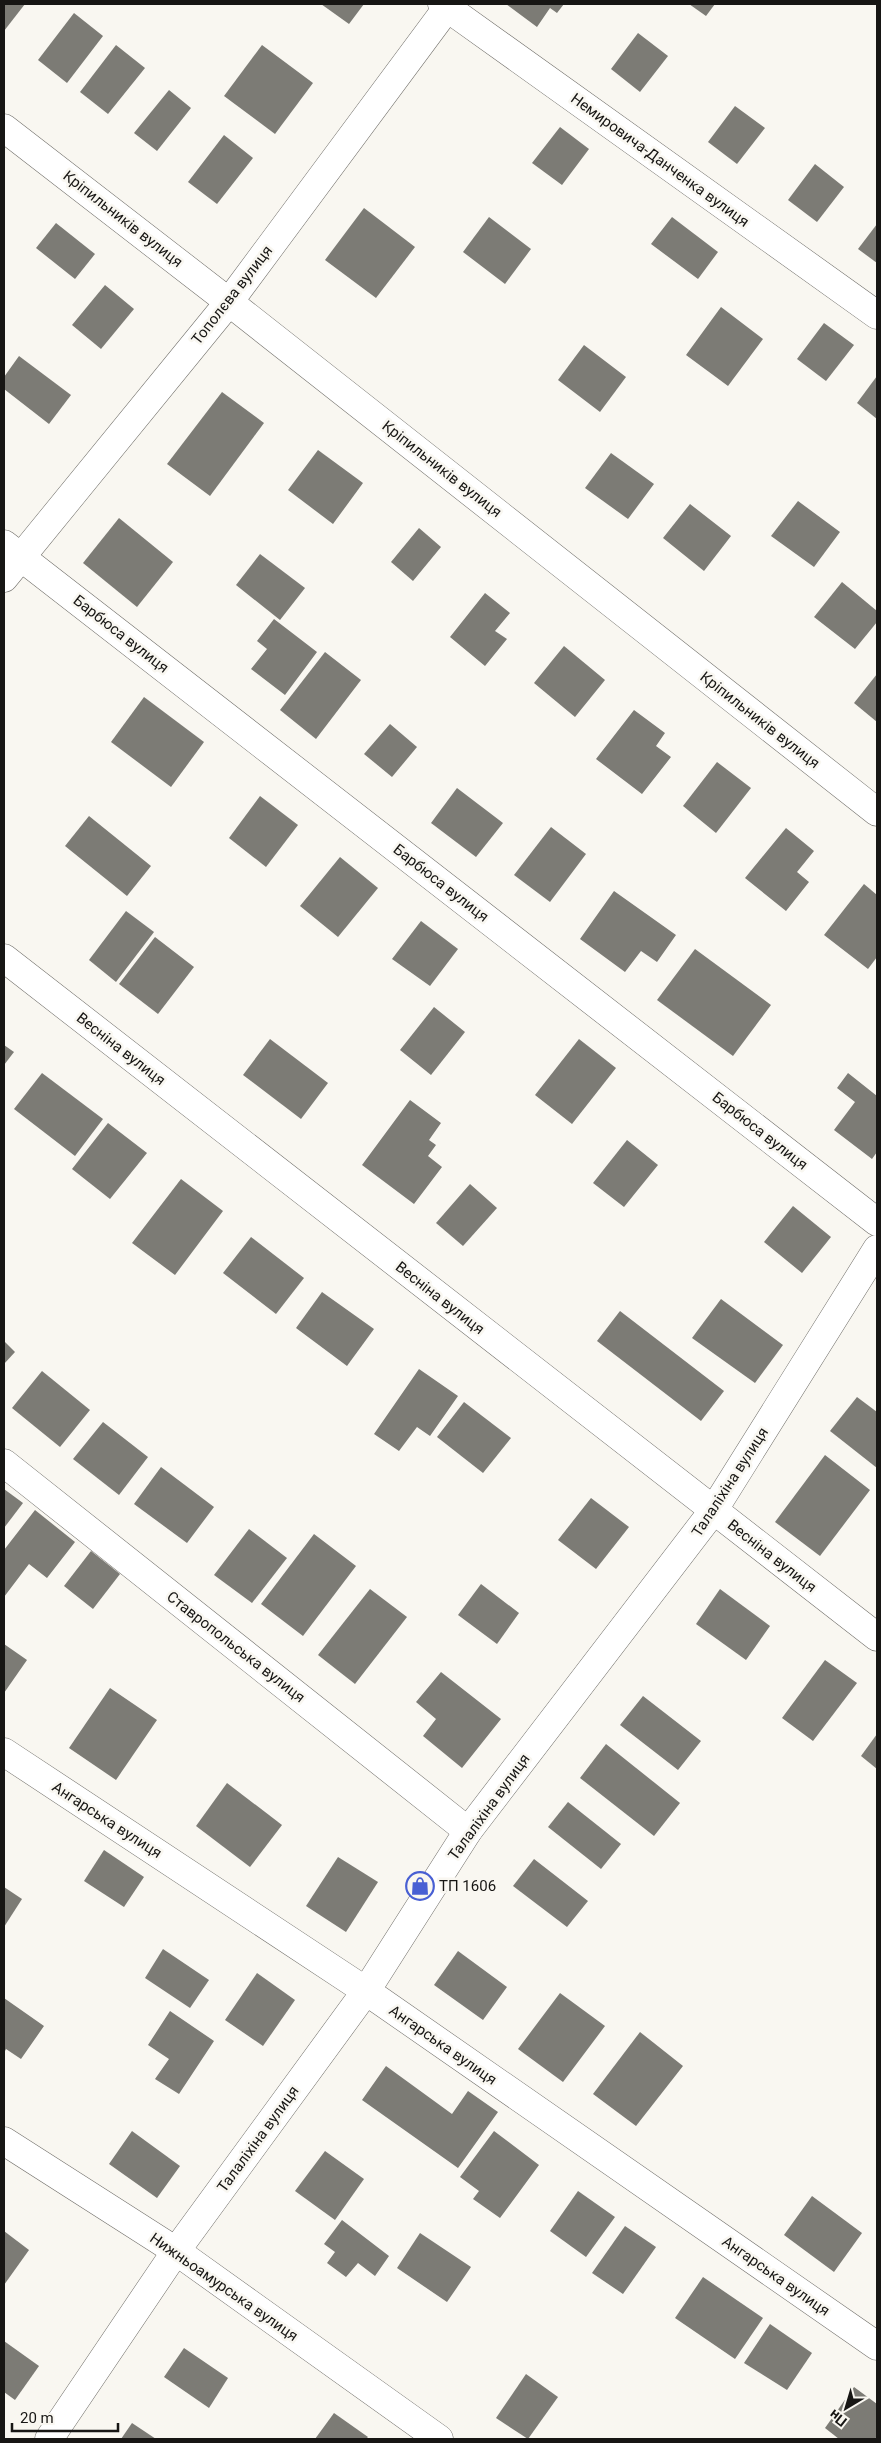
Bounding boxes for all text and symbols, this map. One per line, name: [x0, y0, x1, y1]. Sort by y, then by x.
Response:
street label: Немировича-Данченка вулиця: [567, 89, 753, 231]
street label: Кріпильників вулиця: [60, 167, 186, 271]
street label: Тополєва вулиця: [188, 242, 276, 348]
street label: Кріпильників вулиця: [379, 417, 505, 521]
street label: Барбюса вулиця: [70, 591, 172, 677]
street label: Кріпильників вулиця: [697, 668, 823, 772]
street label: Барбюса вулиця: [390, 840, 492, 926]
street label: Весніна вулиця: [73, 1009, 169, 1089]
street label: Барбюса вулиця: [709, 1088, 811, 1174]
street label: Весніна вулиця: [392, 1258, 488, 1338]
street label: Талаліхіна вулиця: [688, 1424, 772, 1540]
street label: Весніна вулиця: [724, 1516, 820, 1596]
street label: Ставропольська вулиця: [163, 1587, 309, 1707]
street label: Талаліхіна вулиця: [444, 1750, 534, 1864]
street label: Ангарська вулиця: [49, 1778, 165, 1862]
shop icon: ТП 1606: [405, 1871, 435, 1901]
place label: ТП 1606: [439, 1877, 496, 1895]
street label: Ангарська вулиця: [386, 2001, 500, 2089]
street label: Талаліхіна вулиця: [213, 2082, 303, 2196]
street label: Нижньоамурська вулиця: [146, 2229, 302, 2345]
street label: Ангарська вулиця: [719, 2232, 833, 2320]
north arrow: [821, 2383, 871, 2433]
scale bar: [12, 2400, 119, 2432]
text: Пн: [826, 2406, 850, 2430]
text: 20 m: [20, 2409, 54, 2427]

